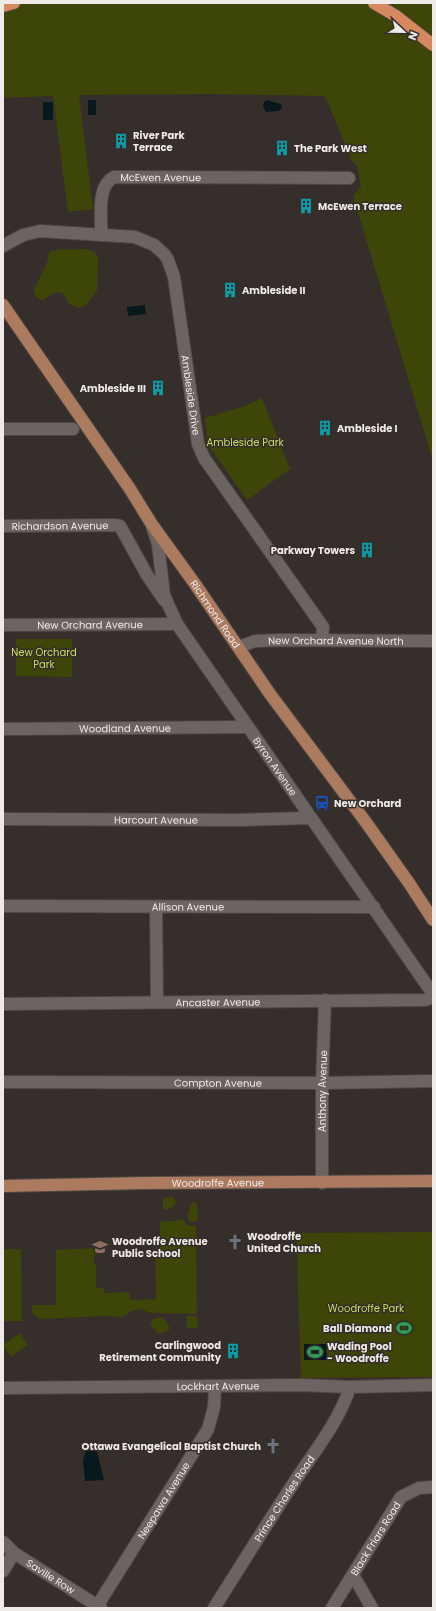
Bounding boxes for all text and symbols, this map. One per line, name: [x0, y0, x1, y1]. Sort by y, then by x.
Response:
north arrow: [384, 12, 424, 52]
text: N: [404, 29, 422, 43]
place label: River Park Terrace: [133, 128, 186, 155]
building icon: River Park Terrace: [112, 132, 130, 150]
building icon: The Park West: [273, 139, 291, 157]
place label: The Park West: [294, 141, 367, 156]
street label: McEwen Avenue: [120, 170, 201, 185]
building icon: McEwen Terrace: [297, 197, 315, 215]
place label: McEwen Terrace: [318, 199, 402, 214]
building icon: Ambleside II: [221, 281, 239, 299]
place label: Ambleside II: [242, 283, 305, 298]
street label: Ambleside Drive: [178, 354, 204, 436]
building icon: Ambleside III: [149, 379, 167, 397]
place label: Ambleside III: [80, 381, 146, 396]
building icon: Ambleside I: [316, 419, 334, 437]
place label: Ambleside I: [337, 421, 397, 436]
park label: Ambleside Park: [206, 435, 284, 450]
street label: Richardson Avenue: [12, 518, 108, 533]
building icon: Parkway Towers: [358, 541, 376, 559]
place label: Parkway Towers: [271, 543, 355, 558]
street label: Richmond Road: [187, 577, 244, 651]
street label: New Orchard Avenue: [37, 617, 143, 632]
street label: New Orchard Avenue North: [268, 632, 404, 648]
park label: New Orchard Park: [11, 645, 77, 672]
street label: Woodland Avenue: [79, 720, 171, 736]
street label: Byron Avenue: [250, 734, 301, 799]
station icon: New Orchard: [313, 794, 331, 812]
place label: New Orchard: [334, 796, 401, 811]
street label: Harcourt Avenue: [114, 812, 198, 827]
street label: Allison Avenue: [152, 899, 224, 914]
street label: Ancaster Avenue: [175, 994, 261, 1010]
street label: Anthony Avenue: [315, 1050, 331, 1132]
street label: Compton Avenue: [174, 1075, 262, 1090]
street label: Woodroffe Avenue: [172, 1175, 264, 1190]
place label: Woodroffe United Church: [247, 1229, 321, 1256]
church icon: Woodroffe United Church: [226, 1233, 244, 1251]
place label: Woodroffe Avenue Public School: [112, 1234, 208, 1261]
school or university icon: Woodroffe Avenue Public School: [91, 1238, 109, 1256]
park label: Woodroffe Park: [328, 1301, 405, 1316]
sports icon: Ball Diamond: [395, 1319, 413, 1337]
place label: Ball Diamond: [323, 1321, 392, 1336]
place label: Carlingwood Retirement Community: [99, 1338, 222, 1365]
place label: Wading Pool - Woodroffe: [327, 1339, 392, 1366]
building icon: Carlingwood Retirement Community: [224, 1342, 242, 1360]
sports icon: Wading Pool - Woodroffe: [306, 1343, 324, 1361]
street label: Lockhart Avenue: [177, 1378, 259, 1394]
church icon: Ottawa Evangelical Baptist Church: [264, 1437, 282, 1455]
place label: Ottawa Evangelical Baptist Church: [82, 1439, 261, 1454]
street label: Prince Charles Road: [250, 1452, 318, 1545]
street label: Neepawa Avenue: [134, 1459, 193, 1542]
street label: Black Friars Road: [346, 1498, 404, 1578]
street label: Saville Row: [23, 1555, 79, 1598]

